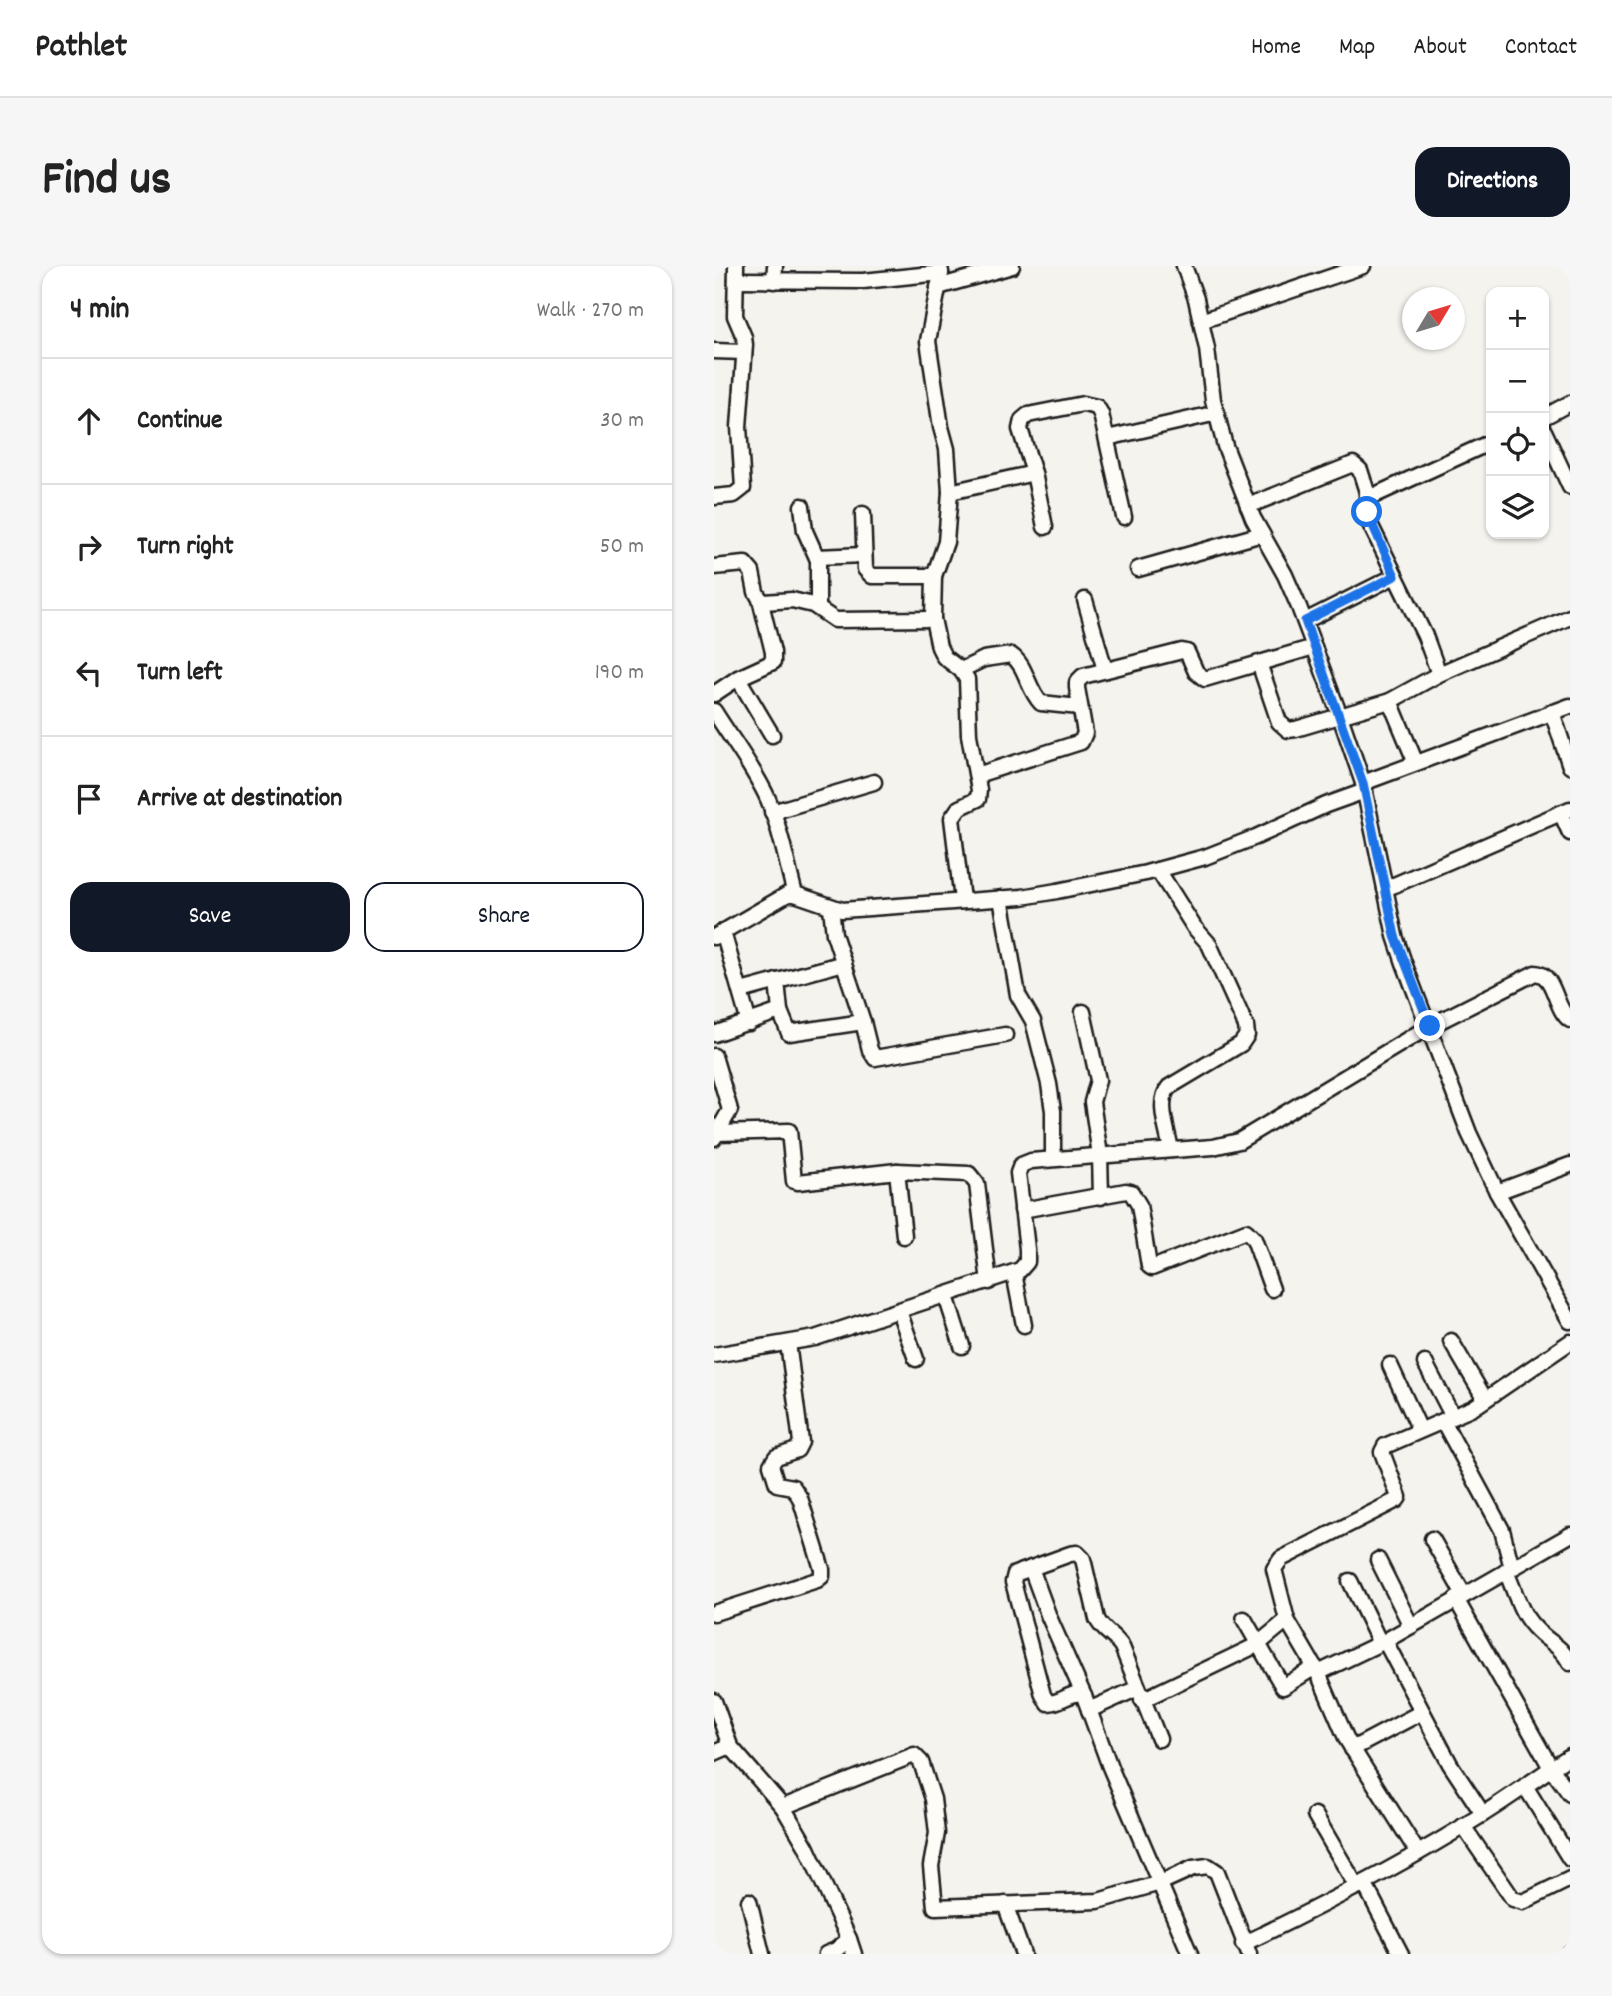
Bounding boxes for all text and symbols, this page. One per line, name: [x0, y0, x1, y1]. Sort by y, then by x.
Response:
text: Pathlet: [35, 25, 127, 72]
text: Home: [1251, 31, 1301, 65]
text: Map: [1339, 31, 1375, 65]
text: About: [1413, 31, 1467, 65]
text: Contact: [1505, 31, 1577, 65]
text: Find us: [42, 147, 171, 217]
button: Directions: [1415, 147, 1570, 217]
north arrow: [1402, 287, 1465, 350]
map controls: [1486, 287, 1549, 539]
button: +: [1486, 287, 1549, 350]
text: 4 min: [70, 290, 129, 333]
text: Walk · 270 m: [537, 295, 644, 328]
button: −: [1486, 350, 1549, 413]
icon: ahead: [70, 402, 108, 440]
text: Continue: [137, 403, 222, 440]
text: 30 m: [600, 405, 644, 438]
button: locate: [1486, 413, 1549, 476]
button: layers: [1486, 476, 1549, 539]
route start: [1351, 496, 1382, 527]
icon: right: [70, 528, 108, 566]
text: Turn right: [137, 529, 234, 566]
text: 50 m: [600, 531, 644, 564]
icon: left: [70, 654, 108, 692]
text: Turn left: [137, 655, 223, 692]
text: 190 m: [595, 657, 644, 690]
icon: arrive: [70, 780, 108, 818]
text: Arrive at destination: [137, 781, 342, 818]
button: Save: [70, 882, 350, 952]
button: Share: [364, 882, 644, 952]
route end: [1414, 1010, 1445, 1041]

